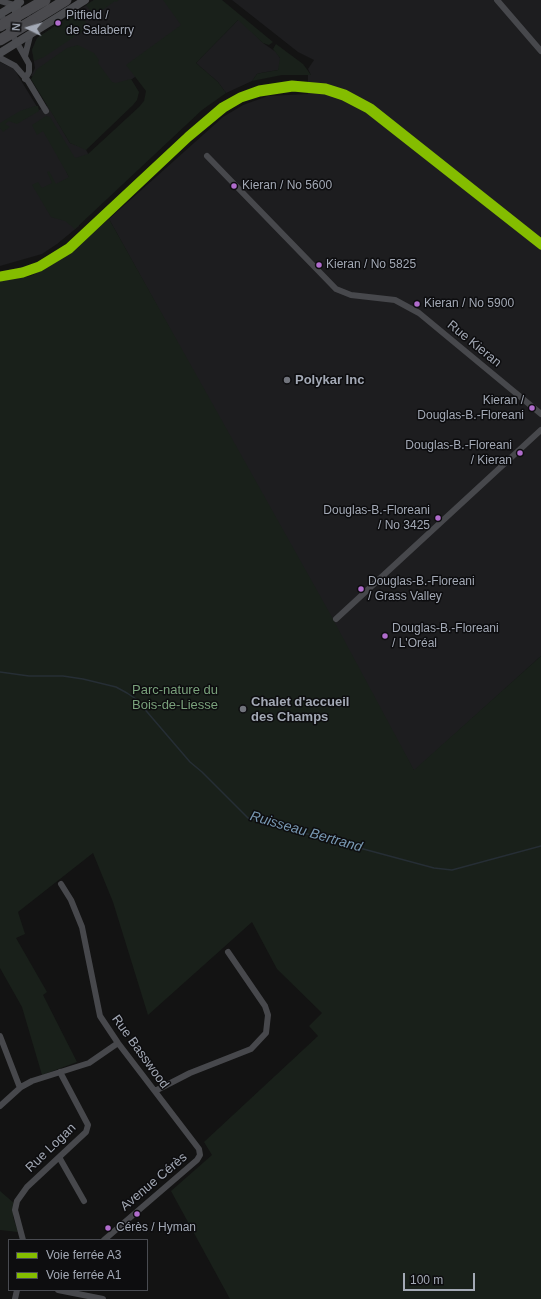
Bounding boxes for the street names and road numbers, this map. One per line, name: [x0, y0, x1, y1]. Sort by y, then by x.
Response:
street label: Rue Kieran: [444, 317, 504, 371]
street label: Rue Basswood: [108, 1012, 172, 1092]
street label: Rue Logan: [23, 1120, 79, 1176]
street label: Avenue Cérès: [118, 1150, 190, 1214]

